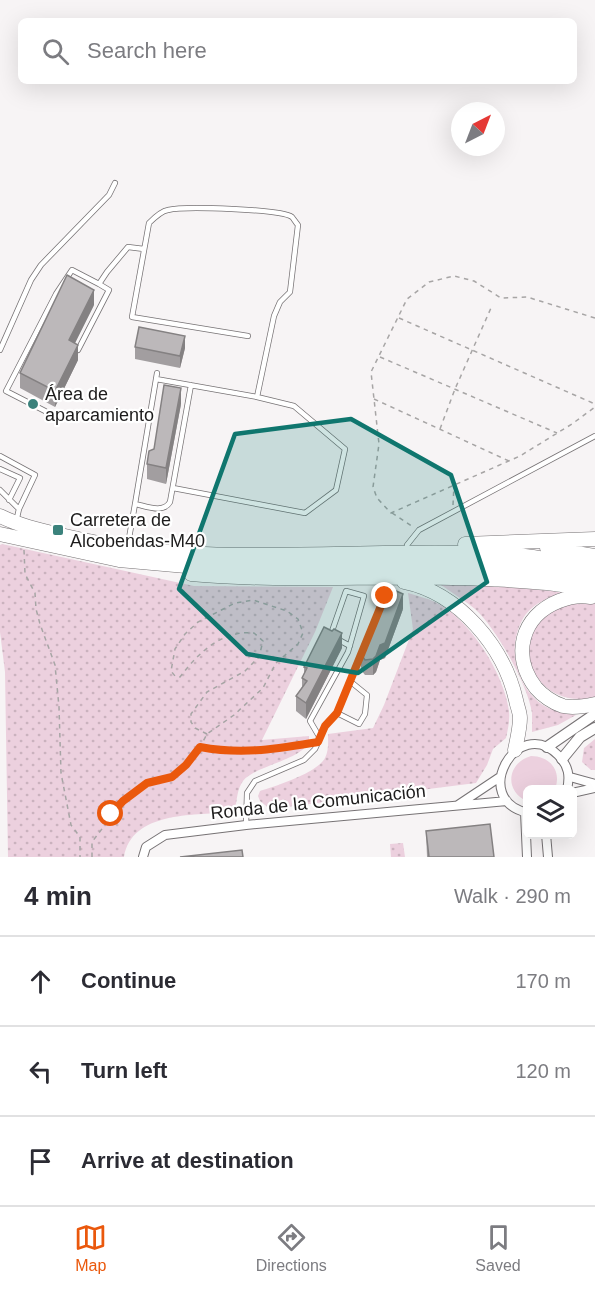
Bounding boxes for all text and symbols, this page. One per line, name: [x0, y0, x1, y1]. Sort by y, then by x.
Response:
search box: [18, 18, 577, 84]
icon: search: [39, 35, 72, 68]
text: Search here: [87, 38, 207, 63]
north arrow: [451, 102, 505, 156]
place label: Área de aparcamiento: [45, 384, 154, 425]
marker: Área de aparcamiento: [26, 397, 40, 411]
place label: Carretera de Alcobendas-M40: [70, 510, 205, 551]
marker: Carretera de Alcobendas-M40: [51, 523, 65, 537]
route end: [371, 582, 397, 608]
street label: Ronda de la Comunicación: [209, 781, 427, 823]
map controls: [523, 785, 577, 839]
button: layers: [523, 785, 577, 839]
route start: [97, 800, 123, 826]
text: 4 min: [24, 881, 92, 911]
text: Walk · 290 m: [454, 885, 571, 907]
icon: ahead: [24, 965, 57, 998]
text: Continue: [81, 968, 176, 993]
text: 170 m: [515, 970, 571, 992]
icon: left: [24, 1055, 57, 1088]
text: Turn left: [81, 1058, 167, 1083]
text: 120 m: [515, 1060, 571, 1082]
icon: arrive: [24, 1145, 57, 1178]
text: Arrive at destination: [81, 1148, 294, 1173]
tab: Map: [74, 1221, 107, 1275]
tab: Directions: [256, 1221, 327, 1275]
tab: Saved: [475, 1221, 521, 1275]

